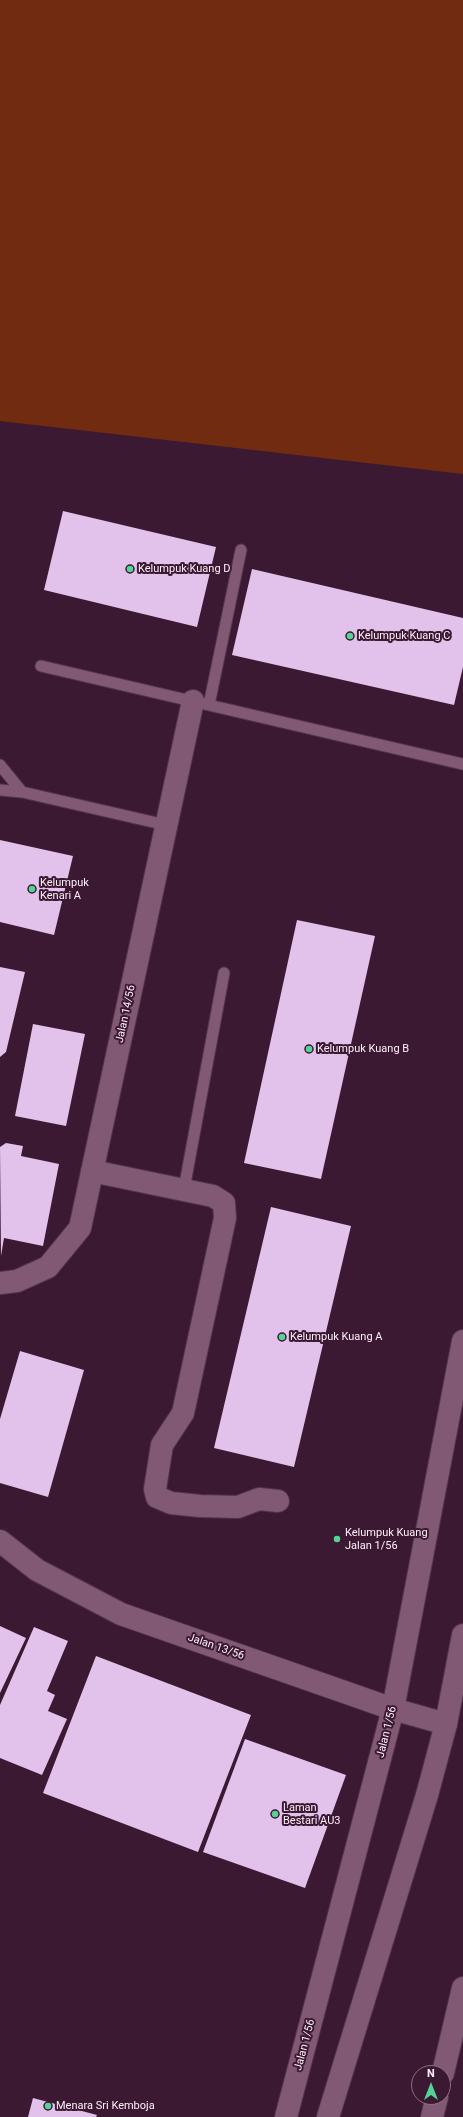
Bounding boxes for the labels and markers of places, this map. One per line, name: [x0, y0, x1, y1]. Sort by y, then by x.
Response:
place label: Kelumpuk Kuang D: [138, 562, 231, 576]
marker: Kelumpuk Kuang D: [125, 564, 135, 574]
place label: Kelumpuk Kuang C: [358, 629, 450, 643]
marker: Kelumpuk Kuang C: [345, 631, 355, 641]
place label: Kelumpuk Kenari A: [40, 876, 89, 902]
marker: Kelumpuk Kenari A: [27, 884, 37, 894]
place label: Kelumpuk Kuang B: [317, 1042, 409, 1056]
marker: Kelumpuk Kuang B: [304, 1044, 314, 1054]
place label: Kelumpuk Kuang A: [290, 1330, 383, 1344]
marker: Kelumpuk Kuang A: [277, 1332, 287, 1342]
place label: Kelumpuk Kuang Jalan 1/56: [345, 1526, 428, 1552]
marker: Kelumpuk Kuang Jalan 1/56: [332, 1534, 342, 1544]
place label: Laman Bestari AU3: [283, 1801, 340, 1827]
marker: Laman Bestari AU3: [270, 1809, 280, 1819]
place label: Menara Sri Kemboja: [56, 2099, 155, 2113]
marker: Menara Sri Kemboja: [43, 2101, 53, 2111]

